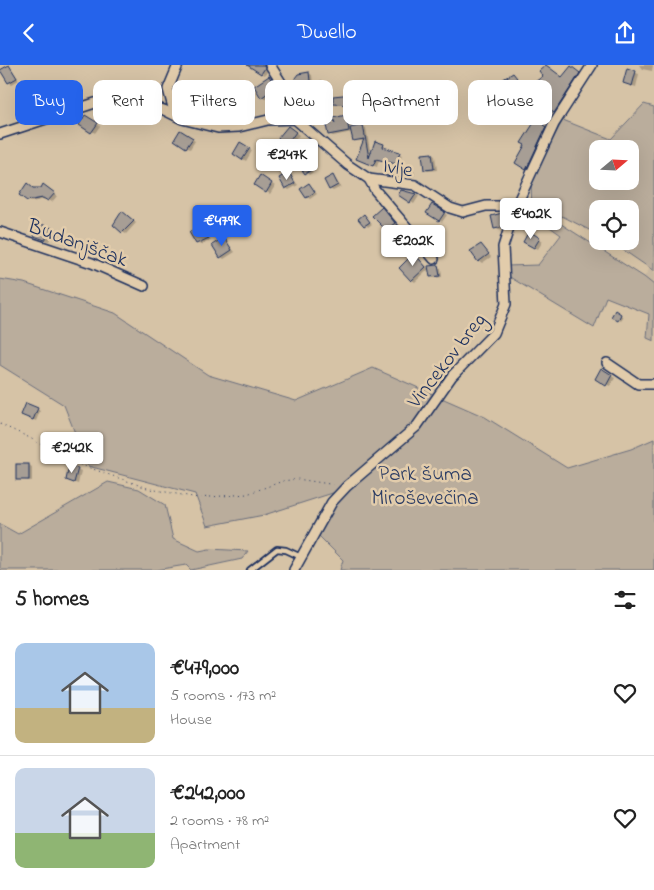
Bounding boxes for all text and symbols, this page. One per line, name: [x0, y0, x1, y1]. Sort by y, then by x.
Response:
text: Dwello: [297, 17, 357, 49]
icon: back: [15, 19, 43, 47]
icon: share: [611, 19, 639, 47]
chip: Buy: [15, 80, 83, 125]
chip: Rent: [93, 80, 162, 125]
chip: Filters: [172, 80, 255, 125]
chip: New: [265, 80, 333, 125]
chip: Apartment: [343, 80, 458, 125]
chip: House: [468, 80, 552, 125]
pin: €247K: [252, 139, 322, 181]
north arrow: [589, 140, 639, 190]
map controls: [589, 140, 639, 250]
text: €247K: [267, 143, 307, 167]
street label: Ivlje: [380, 152, 416, 186]
pin: €402K: [496, 197, 566, 240]
button: locate: [589, 200, 639, 250]
text: €402K: [511, 202, 551, 226]
pin: €479K: [187, 205, 257, 247]
text: €479K: [204, 209, 240, 233]
street label: Budanjščak: [22, 212, 132, 276]
pin: €202K: [378, 225, 448, 267]
text: €202K: [392, 229, 434, 253]
street label: Vincekov breg: [400, 307, 496, 417]
pin: €242K: [37, 431, 107, 474]
text: €242K: [51, 436, 93, 460]
park label: Park šuma Miroševečina: [372, 460, 479, 514]
text: 5 homes: [15, 585, 90, 615]
icon: filters: [611, 586, 639, 614]
text: €479,000: [170, 654, 239, 684]
icon: home: [55, 663, 115, 723]
icon: heart: [611, 679, 639, 707]
text: 5 rooms · 173 m²: [170, 684, 276, 708]
text: House: [170, 708, 212, 732]
text: €242,000: [170, 779, 245, 809]
icon: home: [55, 788, 115, 848]
icon: heart: [611, 804, 639, 832]
text: 2 rooms · 78 m²: [170, 809, 269, 833]
text: Apartment: [170, 833, 240, 857]

